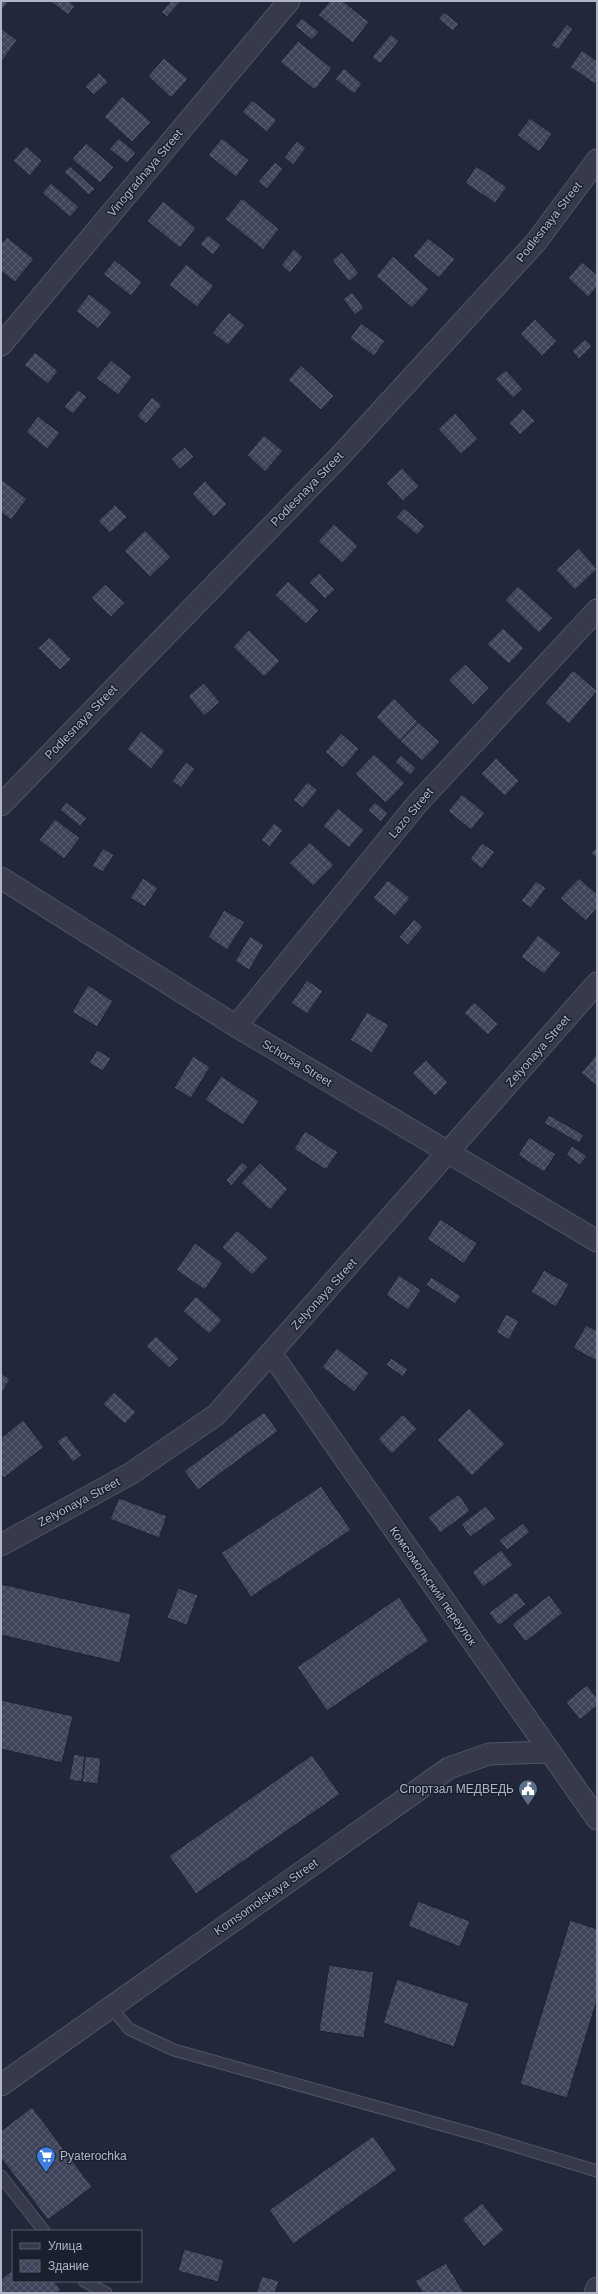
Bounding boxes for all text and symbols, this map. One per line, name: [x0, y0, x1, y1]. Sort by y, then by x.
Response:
street label: Vinogradnaya Street: [105, 126, 186, 219]
street label: Podlesnaya Street: [513, 179, 585, 265]
street label: Podlesnaya Street: [268, 448, 347, 529]
street label: Podlesnaya Street: [42, 681, 121, 762]
street label: Lazo Street: [386, 784, 437, 841]
street label: Zelyonaya Street: [503, 1012, 573, 1090]
street label: Schorsa Street: [259, 1037, 335, 1090]
street label: Zelyonaya Street: [288, 1255, 360, 1332]
street label: Zelyonaya Street: [36, 1474, 123, 1529]
street label: Комсомольский переулок: [387, 1524, 480, 1649]
public building icon: Спортзал МЕДВЕДЬ: [517, 1778, 539, 1806]
place label: Спортзал МЕДВЕДЬ: [400, 1782, 514, 1796]
street label: Komsomolskaya Street: [211, 1856, 321, 1938]
supermarket icon: Pyaterochka: [35, 2145, 57, 2173]
place label: Pyaterochka: [60, 2149, 127, 2163]
legend: [12, 2230, 142, 2282]
text: Улица: [48, 2239, 82, 2253]
text: Здание: [48, 2259, 89, 2273]

